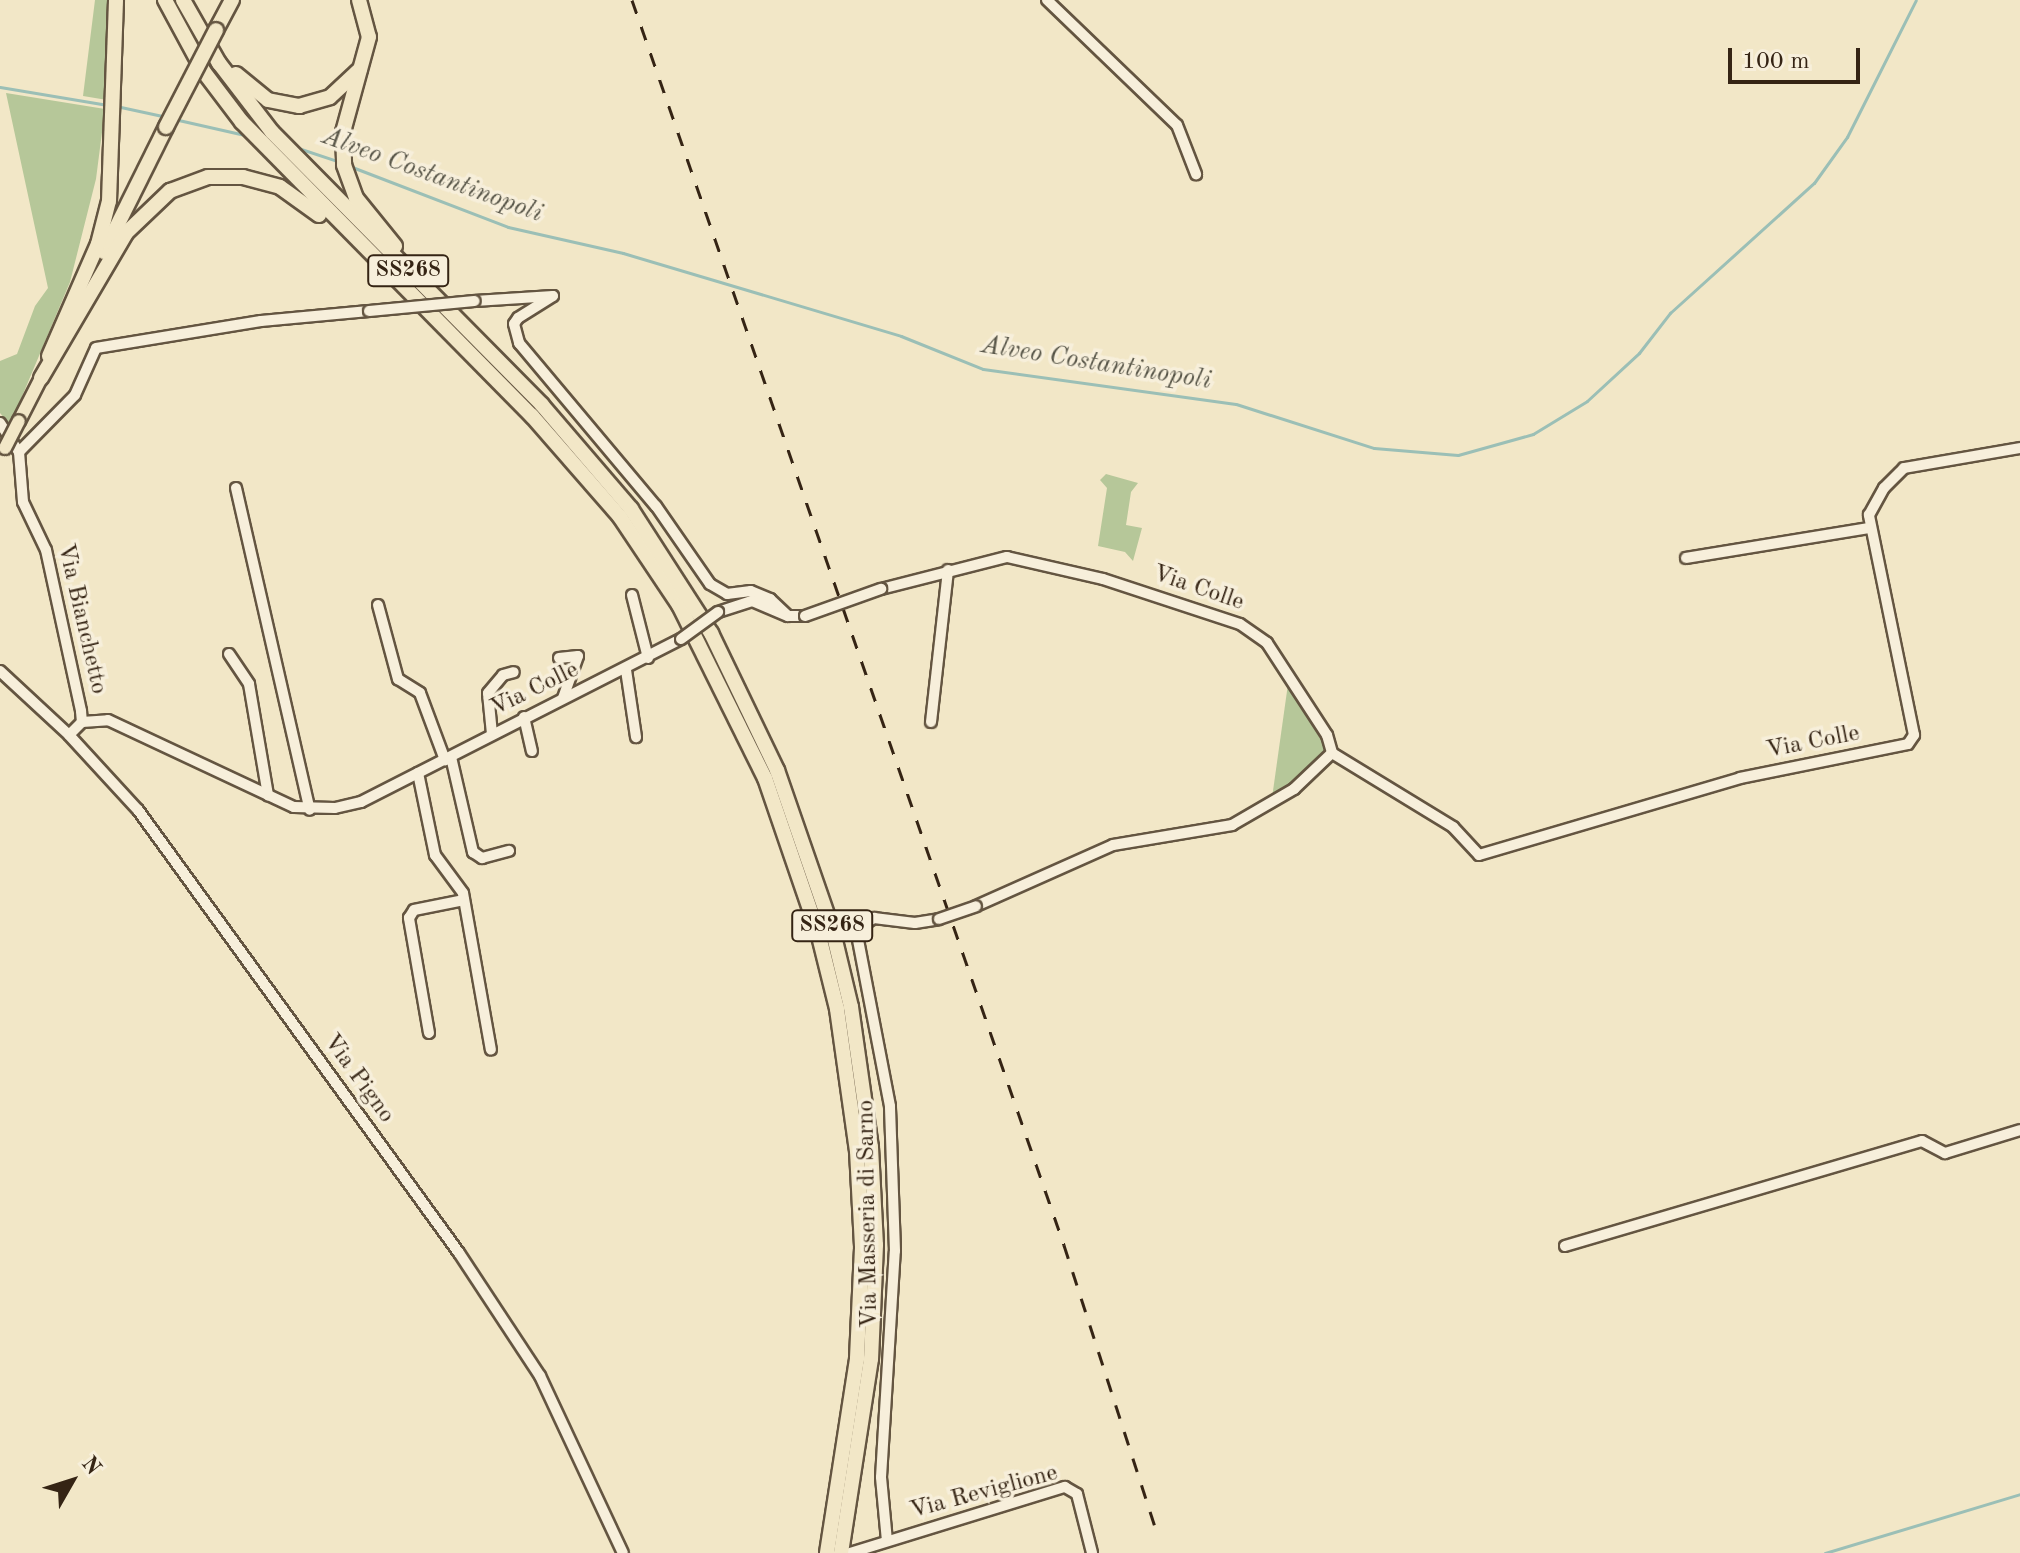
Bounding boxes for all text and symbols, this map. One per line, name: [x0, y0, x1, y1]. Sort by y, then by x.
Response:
scale bar: [1732, 32, 1864, 82]
text: 100 m: [1742, 50, 1810, 74]
water label: Alveo Costantinopoli: [318, 122, 546, 230]
road number: SS268: [366, 253, 450, 289]
water label: Alveo Costantinopoli: [979, 330, 1213, 398]
street label: Via Bianchetto: [50, 541, 112, 697]
street label: Via Colle: [1149, 560, 1247, 618]
street label: Via Colle: [486, 656, 584, 724]
street label: Via Colle: [1764, 720, 1862, 766]
road number: SS268: [790, 908, 874, 944]
street label: Via Pigno: [316, 1029, 400, 1129]
street label: Via Masseria di Sarno: [853, 1100, 885, 1328]
north arrow: [32, 1441, 112, 1521]
text: N: [77, 1452, 104, 1479]
street label: Via Reviglione: [907, 1459, 1061, 1527]

